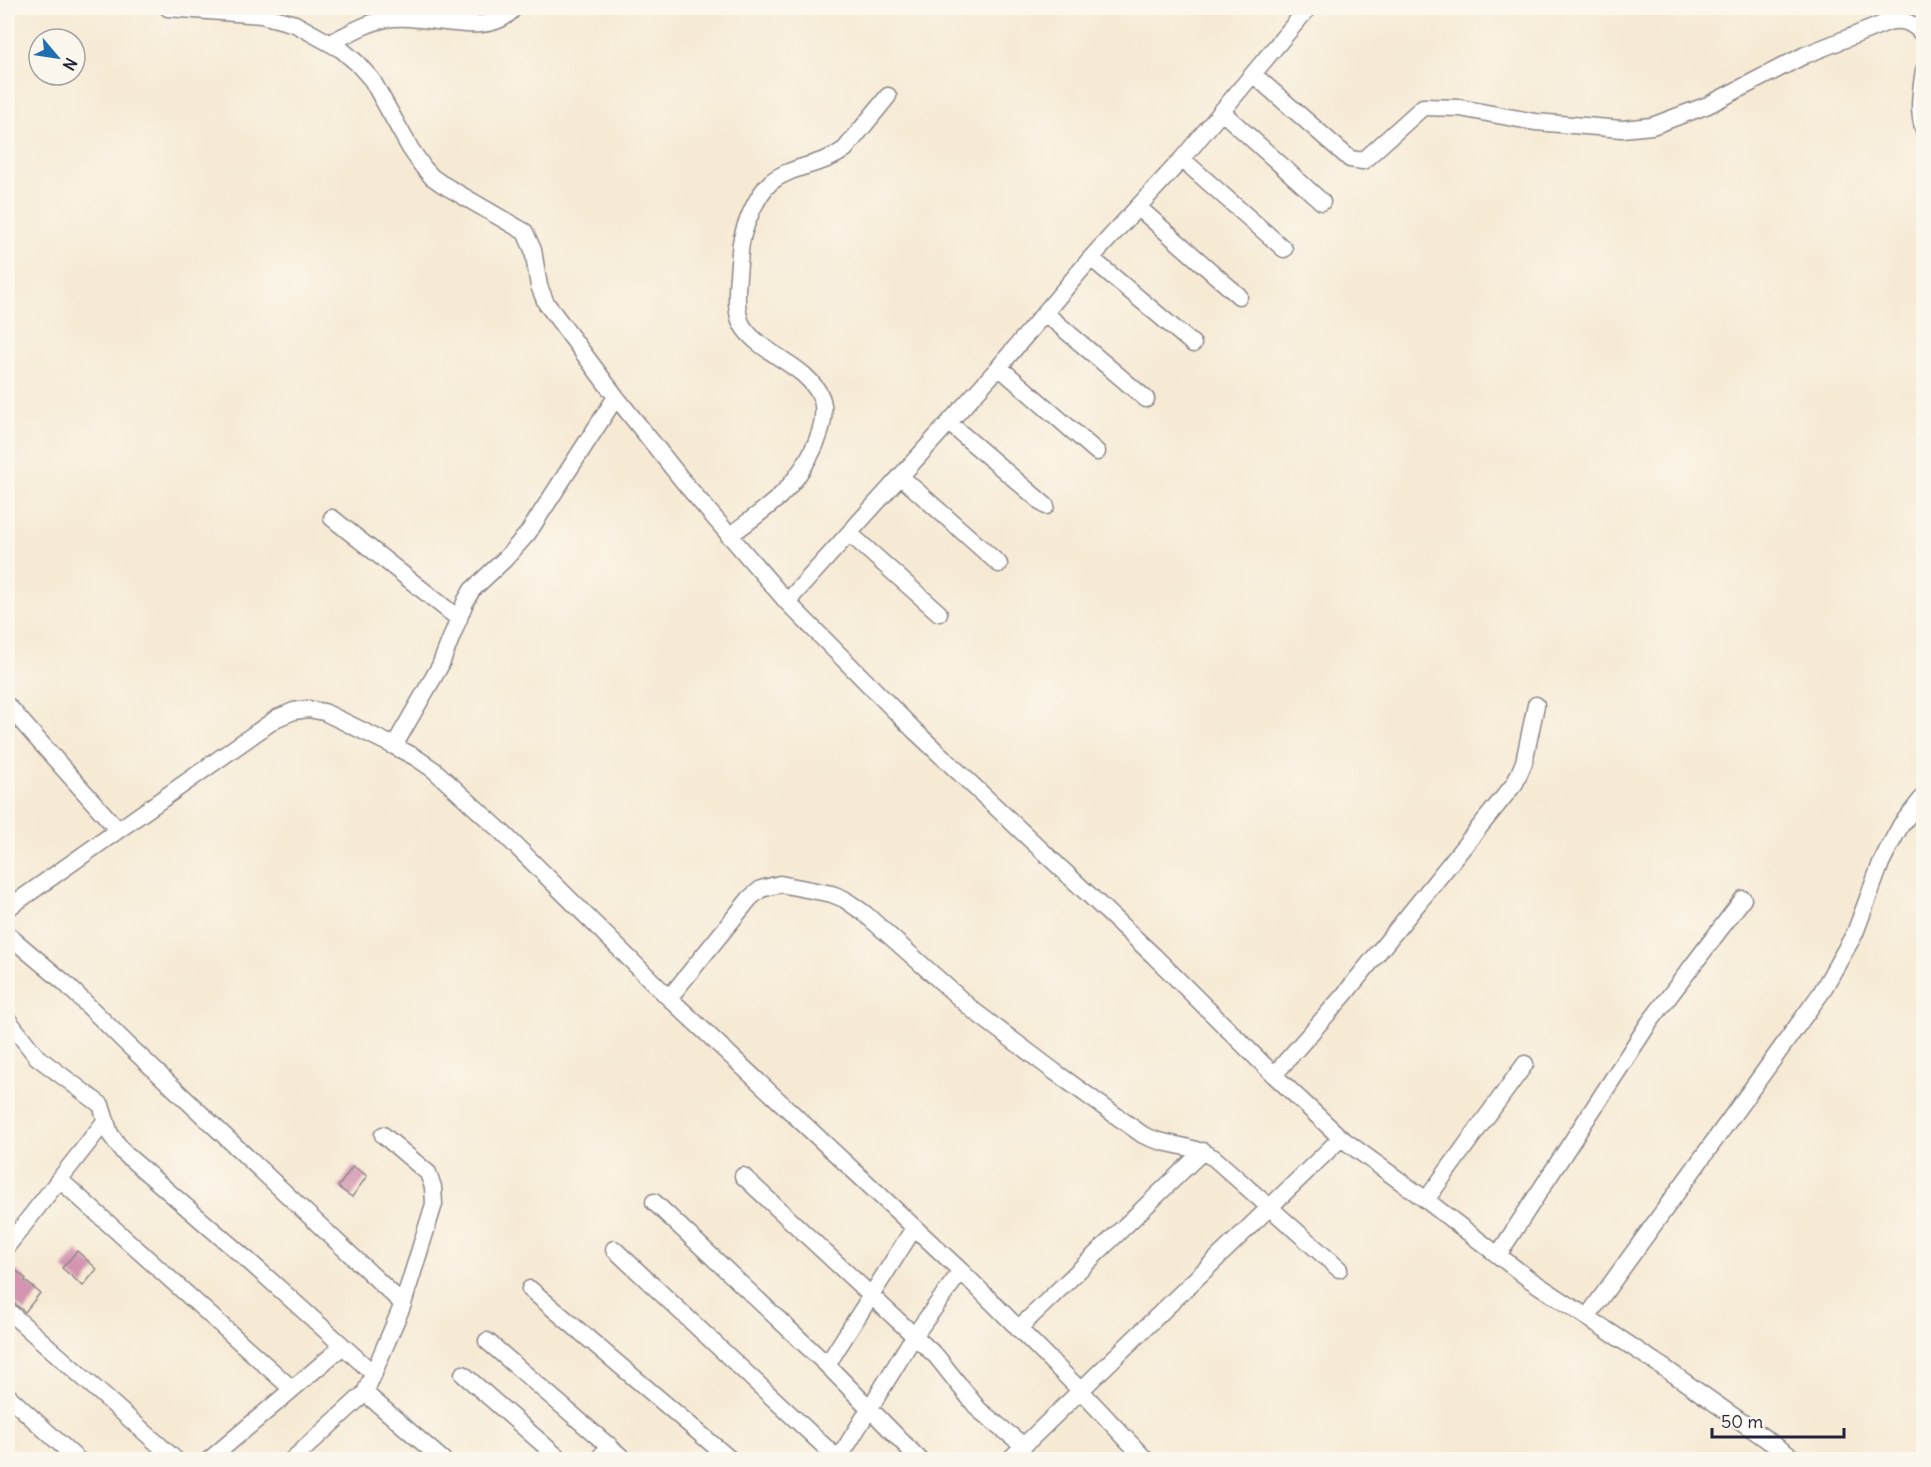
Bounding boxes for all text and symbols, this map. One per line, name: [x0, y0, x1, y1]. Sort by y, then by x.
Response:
north arrow: [27, 27, 87, 87]
text: N: [59, 55, 82, 74]
scale bar: [1712, 1401, 1844, 1439]
text: 50 m: [1721, 1410, 1763, 1433]

